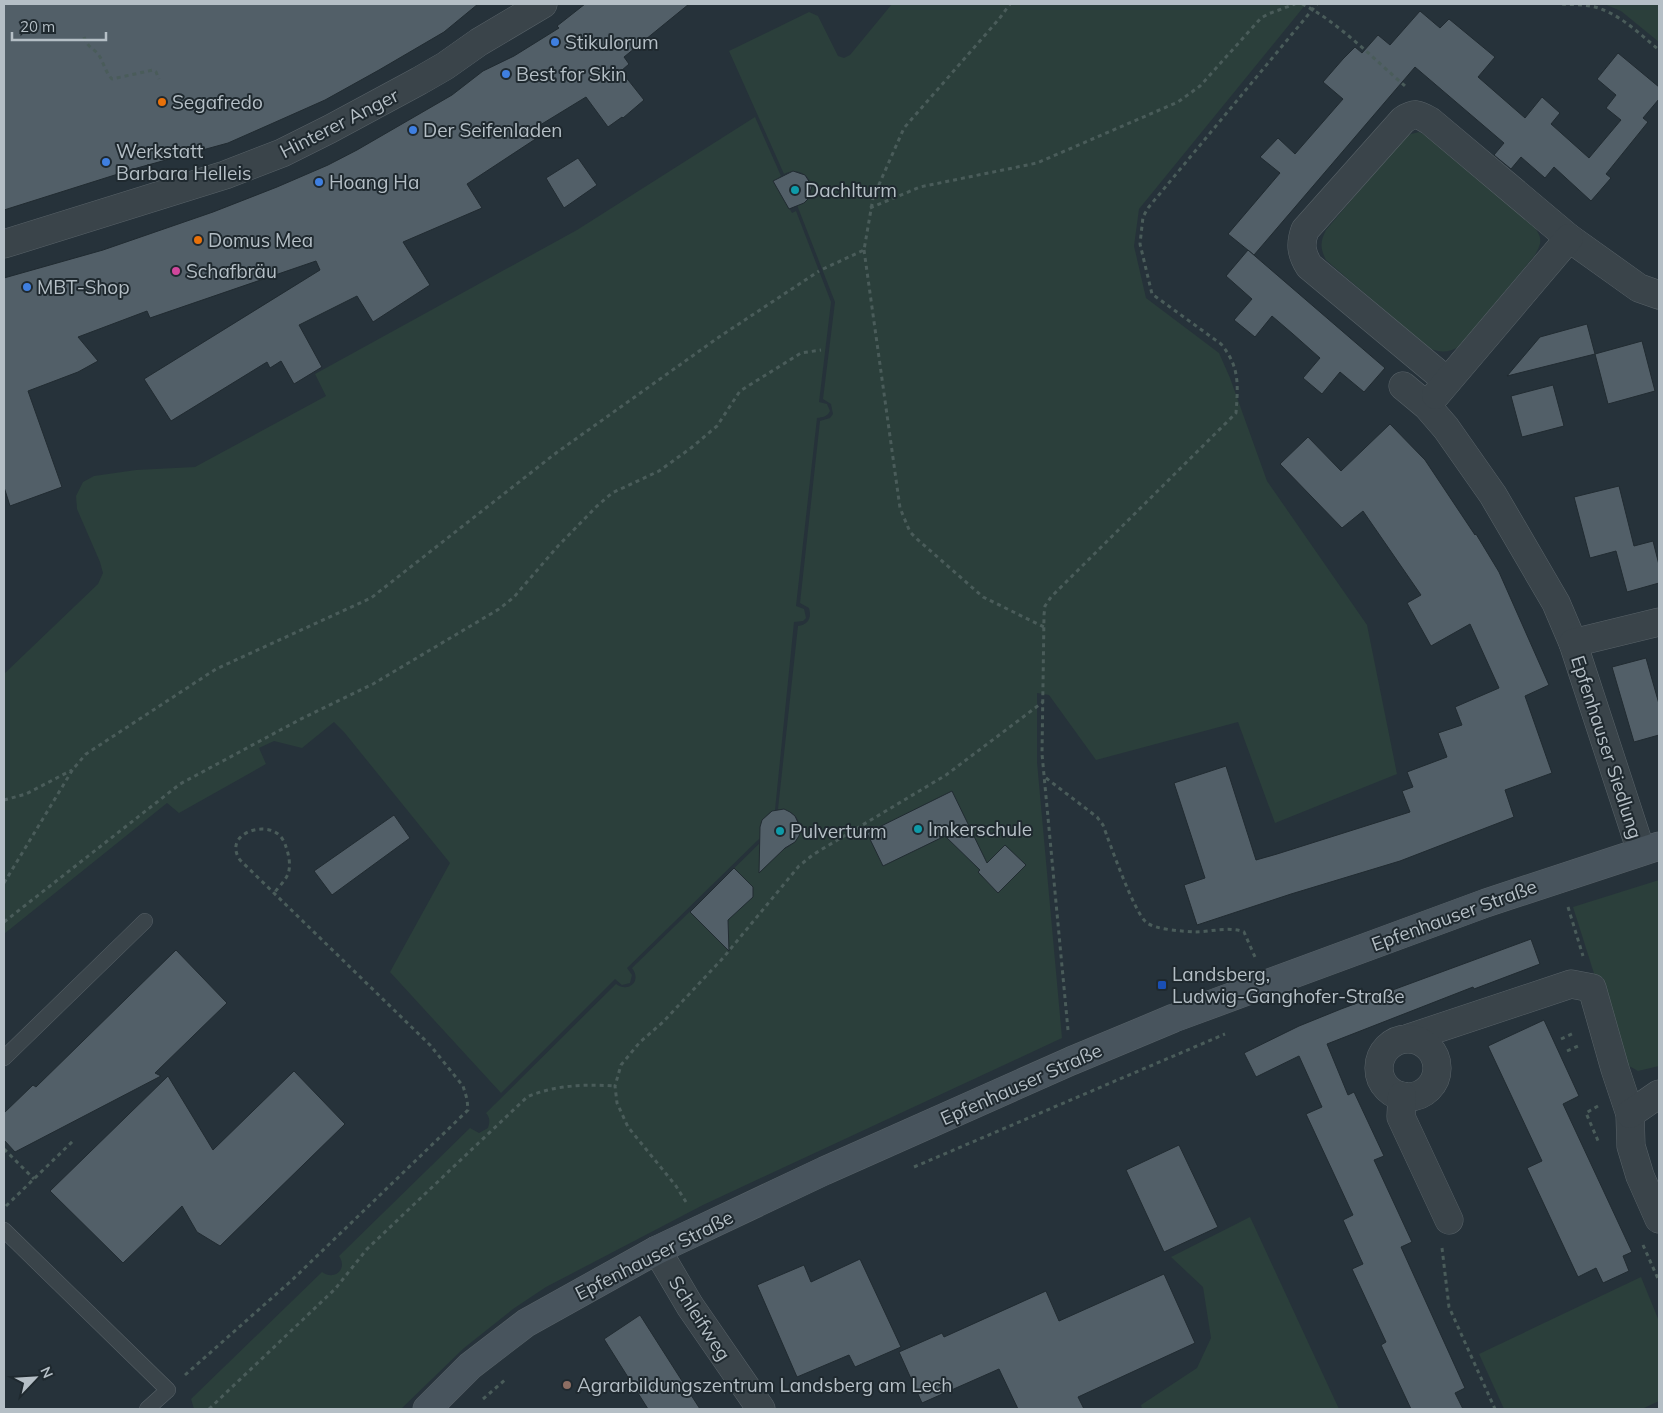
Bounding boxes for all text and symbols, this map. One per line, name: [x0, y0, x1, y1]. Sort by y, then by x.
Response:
scale bar: [12, 10, 106, 42]
text: 20 m: [20, 17, 55, 36]
place label: Stikulorum: [565, 30, 659, 54]
marker: Stikulorum: [549, 36, 561, 48]
place label: Best for Skin: [516, 62, 626, 86]
marker: Best for Skin: [500, 68, 512, 80]
street label: Hinterer Anger: [276, 83, 402, 163]
place label: Segafredo: [172, 90, 263, 114]
marker: Segafredo: [156, 96, 168, 108]
place label: Der Seifenladen: [423, 118, 563, 142]
marker: Der Seifenladen: [407, 124, 419, 136]
place label: Werkstatt Barbara Helleis: [116, 139, 251, 185]
marker: Werkstatt Barbara Helleis: [100, 156, 112, 168]
place label: Hoang Ha: [329, 170, 419, 194]
marker: Hoang Ha: [313, 176, 325, 188]
place label: Dachlturm: [805, 178, 897, 202]
marker: Dachlturm: [789, 184, 801, 196]
place label: Domus Mea: [208, 228, 313, 252]
marker: Domus Mea: [192, 234, 204, 246]
place label: Schafbräu: [186, 259, 277, 283]
marker: Schafbräu: [170, 265, 182, 277]
place label: MBT-Shop: [37, 275, 130, 299]
marker: MBT-Shop: [21, 281, 33, 293]
street label: Epfenhauser Siedlung: [1566, 652, 1648, 842]
place label: Imkerschule: [928, 817, 1032, 841]
place label: Pulverturm: [790, 819, 887, 843]
marker: Imkerschule: [912, 823, 924, 835]
marker: Pulverturm: [774, 825, 786, 837]
street label: Epfenhauser Straße: [1368, 874, 1540, 956]
place label: Landsberg, Ludwig-Ganghofer-Straße: [1172, 962, 1405, 1008]
marker: Landsberg, Ludwig-Ganghofer-Straße: [1156, 979, 1168, 991]
street label: Epfenhauser Straße: [937, 1038, 1105, 1130]
street label: Epfenhauser Straße: [571, 1205, 737, 1305]
street label: Schleifweg: [664, 1271, 736, 1365]
north arrow: [10, 1353, 60, 1403]
text: N: [36, 1364, 57, 1381]
place label: Agrarbildungszentrum Landsberg am Lech: [577, 1373, 952, 1397]
marker: Agrarbildungszentrum Landsberg am Lech: [561, 1379, 573, 1391]

